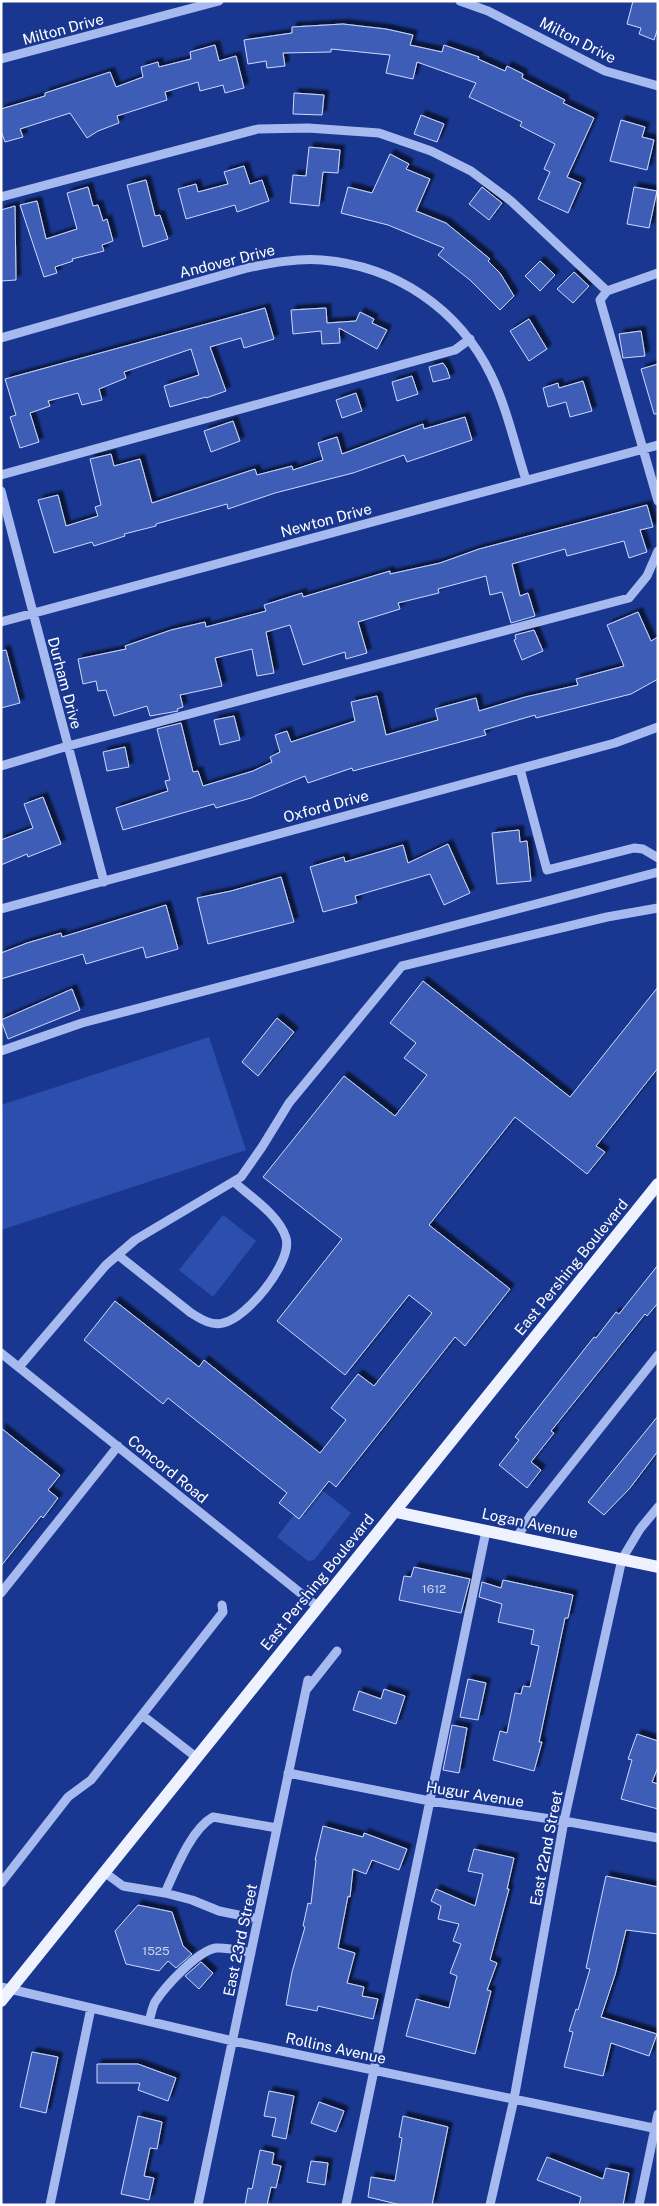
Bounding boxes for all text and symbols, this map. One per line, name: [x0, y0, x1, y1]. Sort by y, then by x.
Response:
street label: Milton Drive: [21, 10, 105, 48]
street label: Milton Drive: [537, 14, 619, 66]
street label: Andover Drive: [177, 241, 277, 281]
street label: Newton Drive: [279, 500, 373, 540]
street label: Durham Drive: [45, 635, 85, 731]
street label: Oxford Drive: [281, 786, 371, 826]
street label: East Pershing Boulevard: [511, 1196, 631, 1338]
street label: Concord Road: [125, 1432, 211, 1506]
street label: Logan Avenue: [480, 1504, 580, 1542]
street label: East Pershing Boulevard: [257, 1511, 377, 1653]
house number: 1612: [422, 1582, 446, 1596]
street label: Hugur Avenue: [425, 1778, 525, 1810]
street label: East 22nd Street: [526, 1789, 566, 1907]
street label: East 23rd Street: [220, 1882, 260, 1998]
house number: 1525: [142, 1944, 170, 1958]
street label: Rollins Avenue: [284, 2029, 388, 2067]

